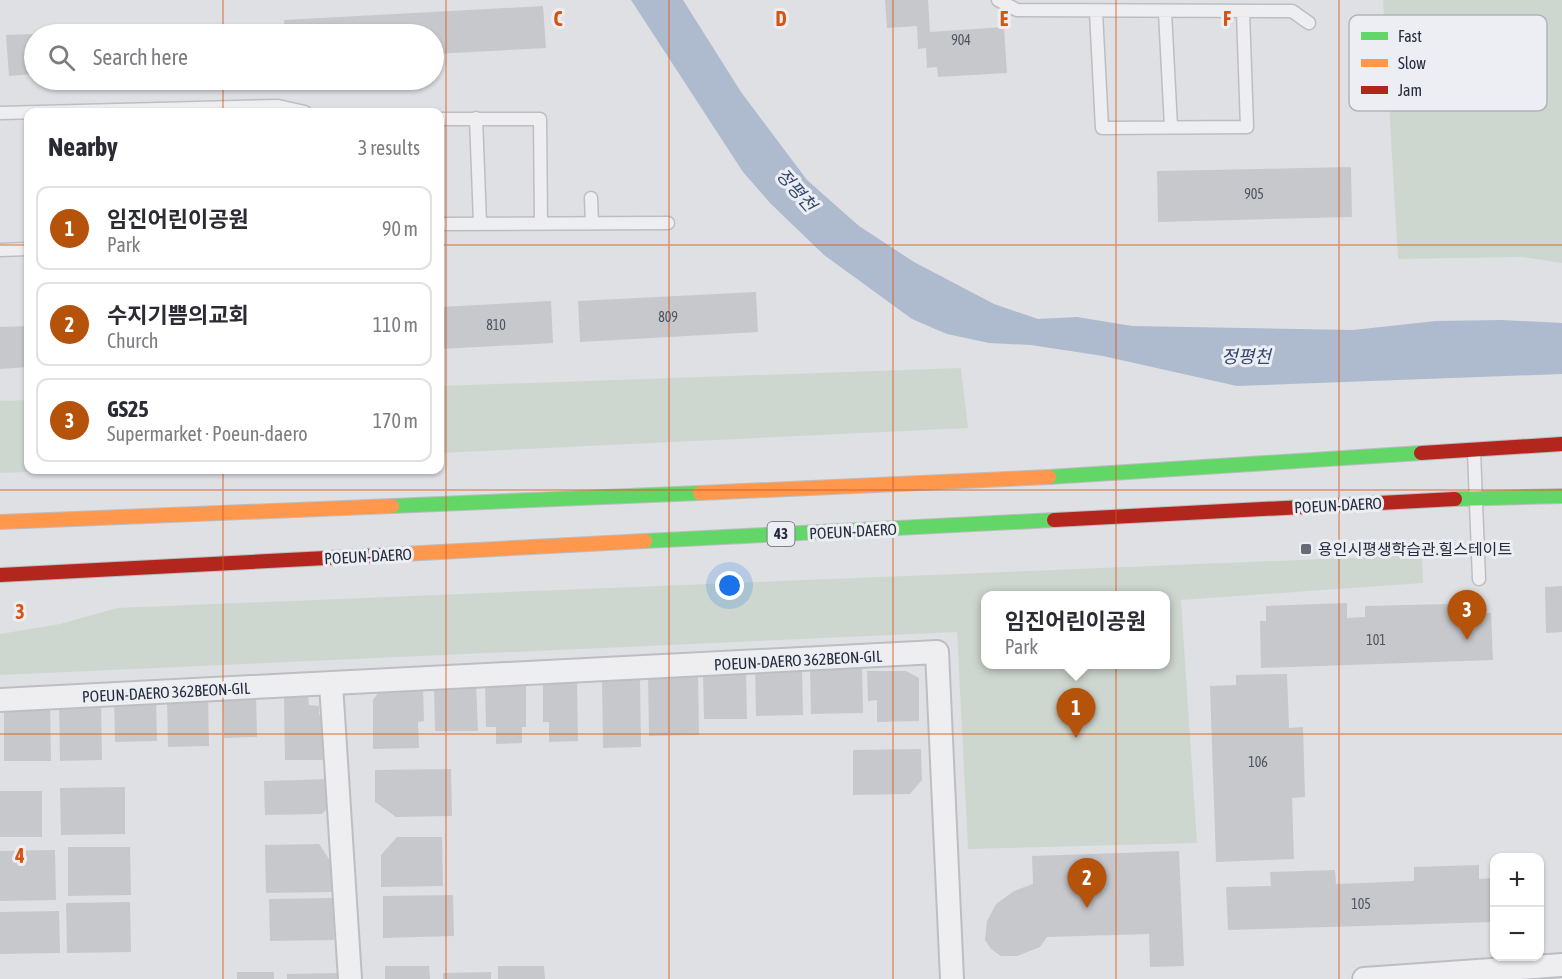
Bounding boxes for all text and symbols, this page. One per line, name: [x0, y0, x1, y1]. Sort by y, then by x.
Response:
text: C: [554, 7, 563, 30]
text: D: [775, 7, 787, 30]
text: E: [1000, 7, 1009, 30]
text: F: [1223, 7, 1231, 30]
legend: [1349, 15, 1547, 111]
search box: [24, 24, 444, 90]
text: Fast: [1398, 27, 1422, 45]
house number: 904: [951, 32, 971, 48]
icon: search: [45, 41, 78, 74]
text: Search here: [93, 44, 188, 70]
text: Slow: [1398, 54, 1426, 72]
text: Jam: [1398, 81, 1422, 99]
text: Nearby: [48, 132, 118, 162]
text: 3 results: [358, 136, 420, 159]
water label: 정평천: [772, 164, 822, 217]
house number: 905: [1244, 186, 1264, 202]
text: 임진어린이공원: [107, 206, 249, 232]
text: 1: [65, 217, 74, 240]
text: 90 m: [382, 217, 418, 240]
text: Park: [107, 233, 140, 256]
text: 수지기쁨의교회: [107, 302, 249, 328]
house number: 809: [658, 309, 678, 325]
text: 2: [65, 313, 74, 336]
text: 110 m: [373, 313, 418, 336]
house number: 810: [486, 317, 506, 333]
text: Church: [107, 329, 158, 352]
water label: 정평천: [1221, 346, 1273, 367]
text: GS25: [107, 396, 149, 422]
text: 3: [65, 409, 74, 432]
text: 170 m: [373, 409, 418, 432]
text: Supermarket · Poeun-daero: [107, 422, 308, 445]
street label: POEUN-DAERO: [1294, 494, 1382, 516]
street label: POEUN-DAERO: [809, 520, 897, 542]
road number: 43: [768, 522, 794, 546]
place label: 용인시평생학습관.힐스테이트: [1318, 540, 1512, 558]
marker: 용인시평생학습관.힐스테이트: [1299, 542, 1313, 556]
street label: POEUN-DAERO: [324, 545, 412, 567]
your location: [715, 571, 744, 600]
pin: 3: [1448, 590, 1486, 640]
popup: [981, 591, 1170, 669]
text: 3: [15, 600, 25, 623]
text: 임진어린이공원: [1005, 608, 1146, 634]
house number: 101: [1366, 632, 1386, 648]
text: Park: [1005, 635, 1038, 658]
street label: POEUN-DAERO 362BEON-GIL: [713, 647, 883, 673]
street label: POEUN-DAERO 362BEON-GIL: [81, 679, 251, 705]
pin: 1: [1056, 688, 1096, 738]
house number: 106: [1248, 754, 1268, 770]
text: 4: [14, 844, 25, 867]
map controls: [1490, 853, 1544, 961]
button: +: [1490, 853, 1544, 907]
pin: 2: [1068, 858, 1106, 908]
house number: 105: [1351, 896, 1371, 912]
button: −: [1490, 907, 1544, 961]

